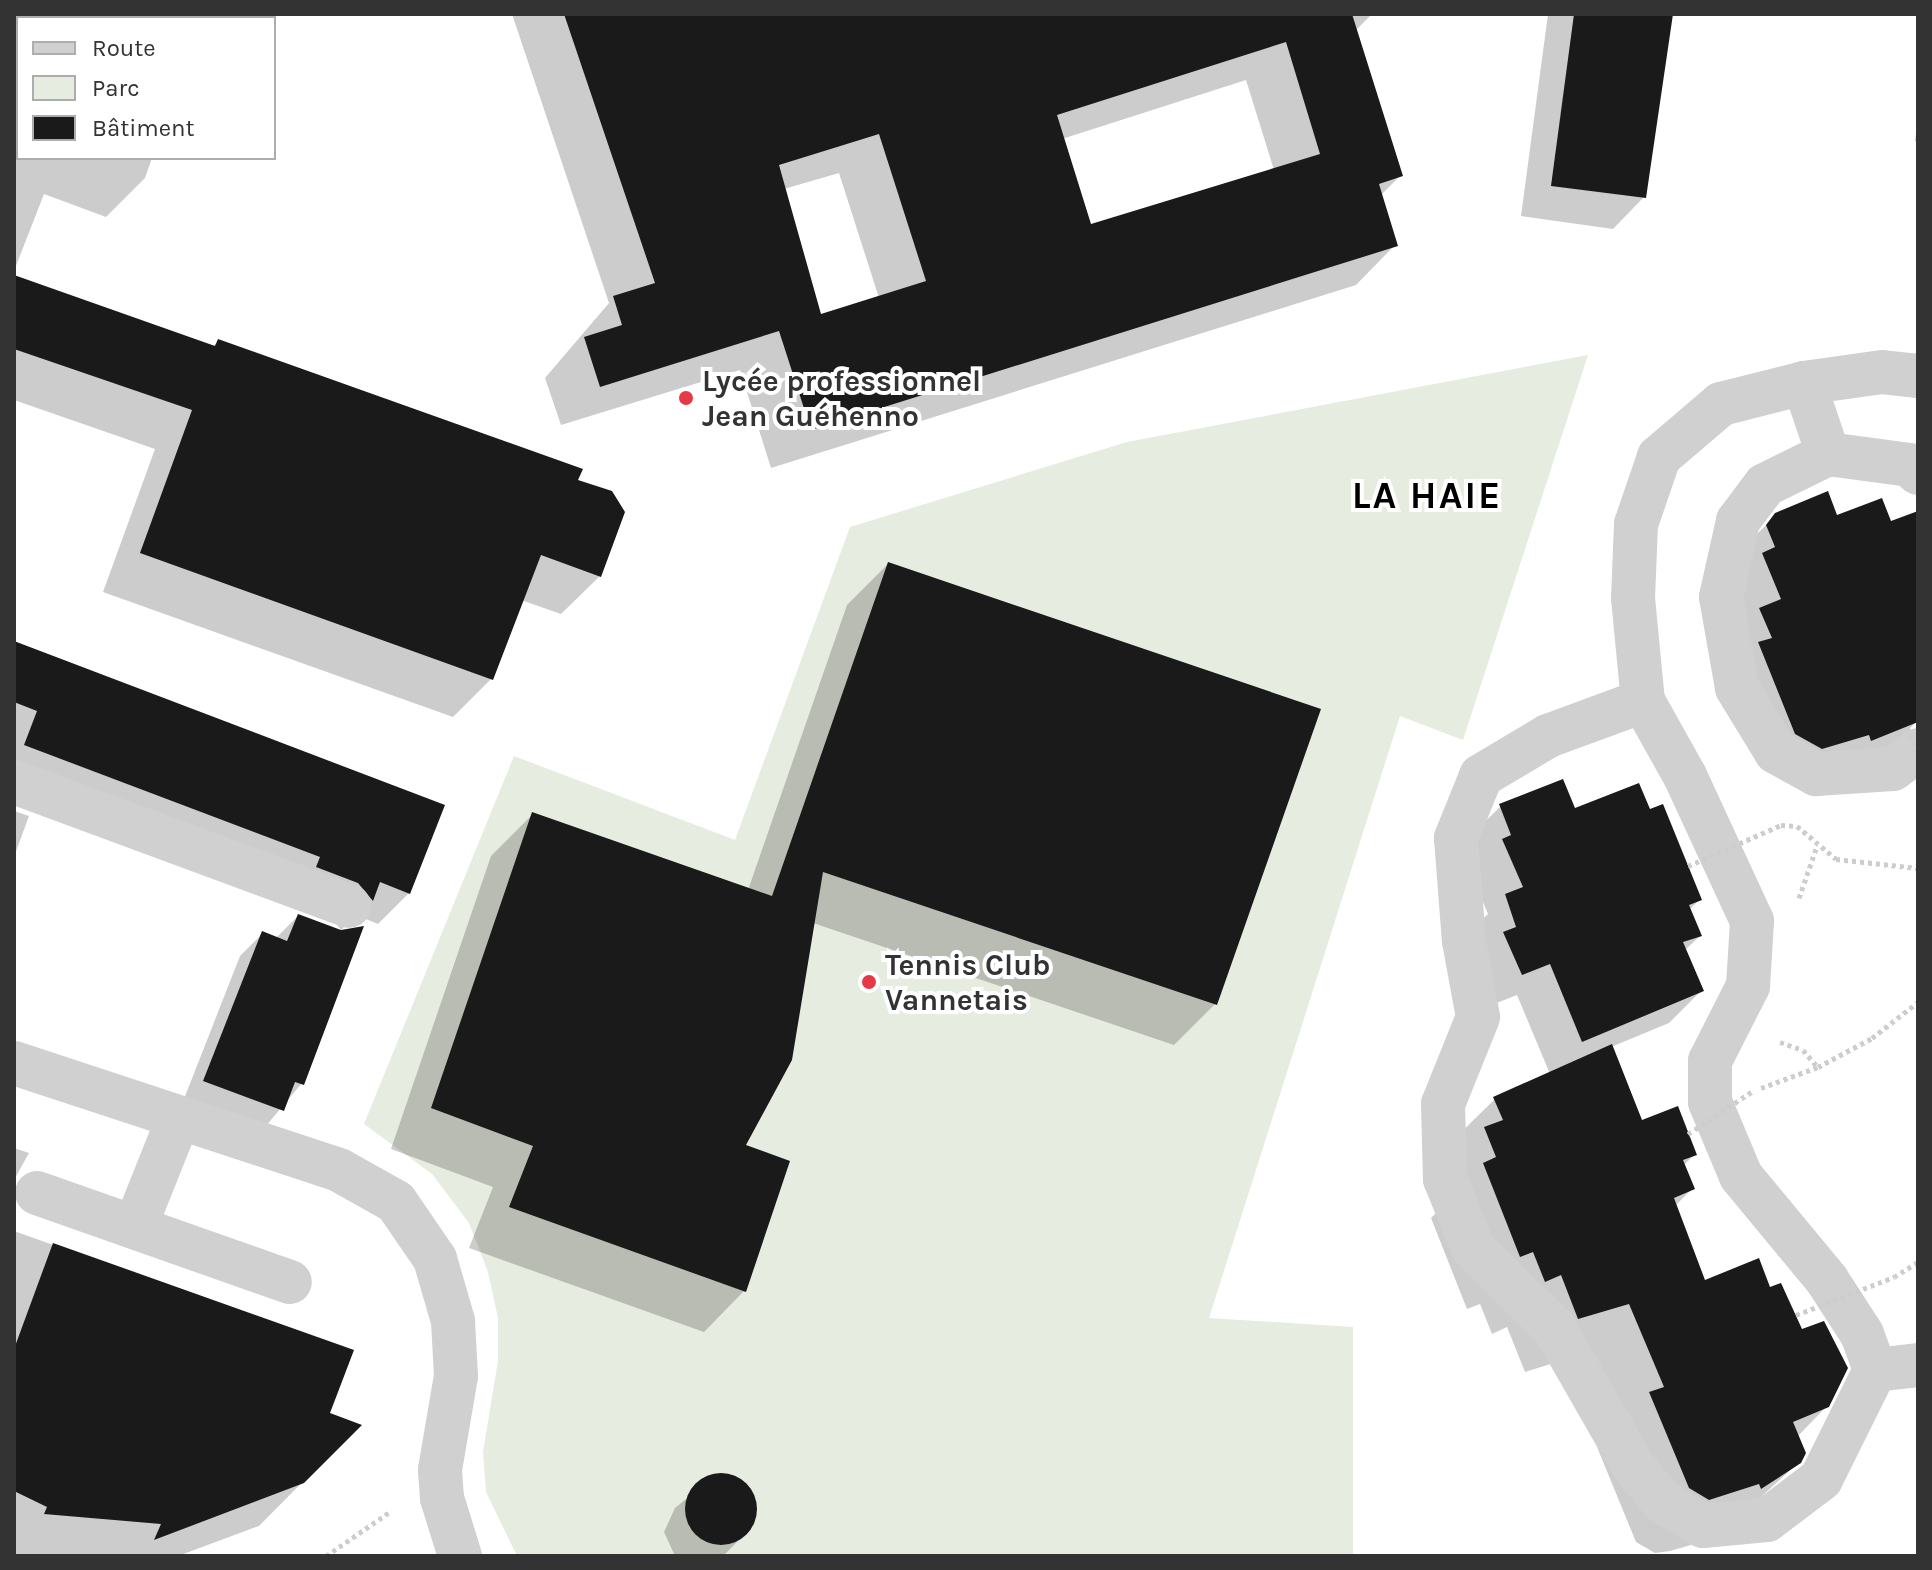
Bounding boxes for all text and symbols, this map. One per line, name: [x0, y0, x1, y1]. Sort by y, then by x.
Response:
legend: [16, 16, 276, 160]
text: Route: [92, 34, 156, 62]
text: Parc: [92, 74, 140, 102]
text: Bâtiment: [92, 114, 195, 142]
place label: Lycée professionnel Jean Guéhenno: [702, 363, 981, 434]
marker: Lycée professionnel Jean Guéhenno: [677, 389, 695, 407]
district label: LA HAIE: [1352, 473, 1502, 519]
place label: Tennis Club Vannetais: [885, 947, 1050, 1018]
marker: Tennis Club Vannetais: [860, 973, 878, 991]

